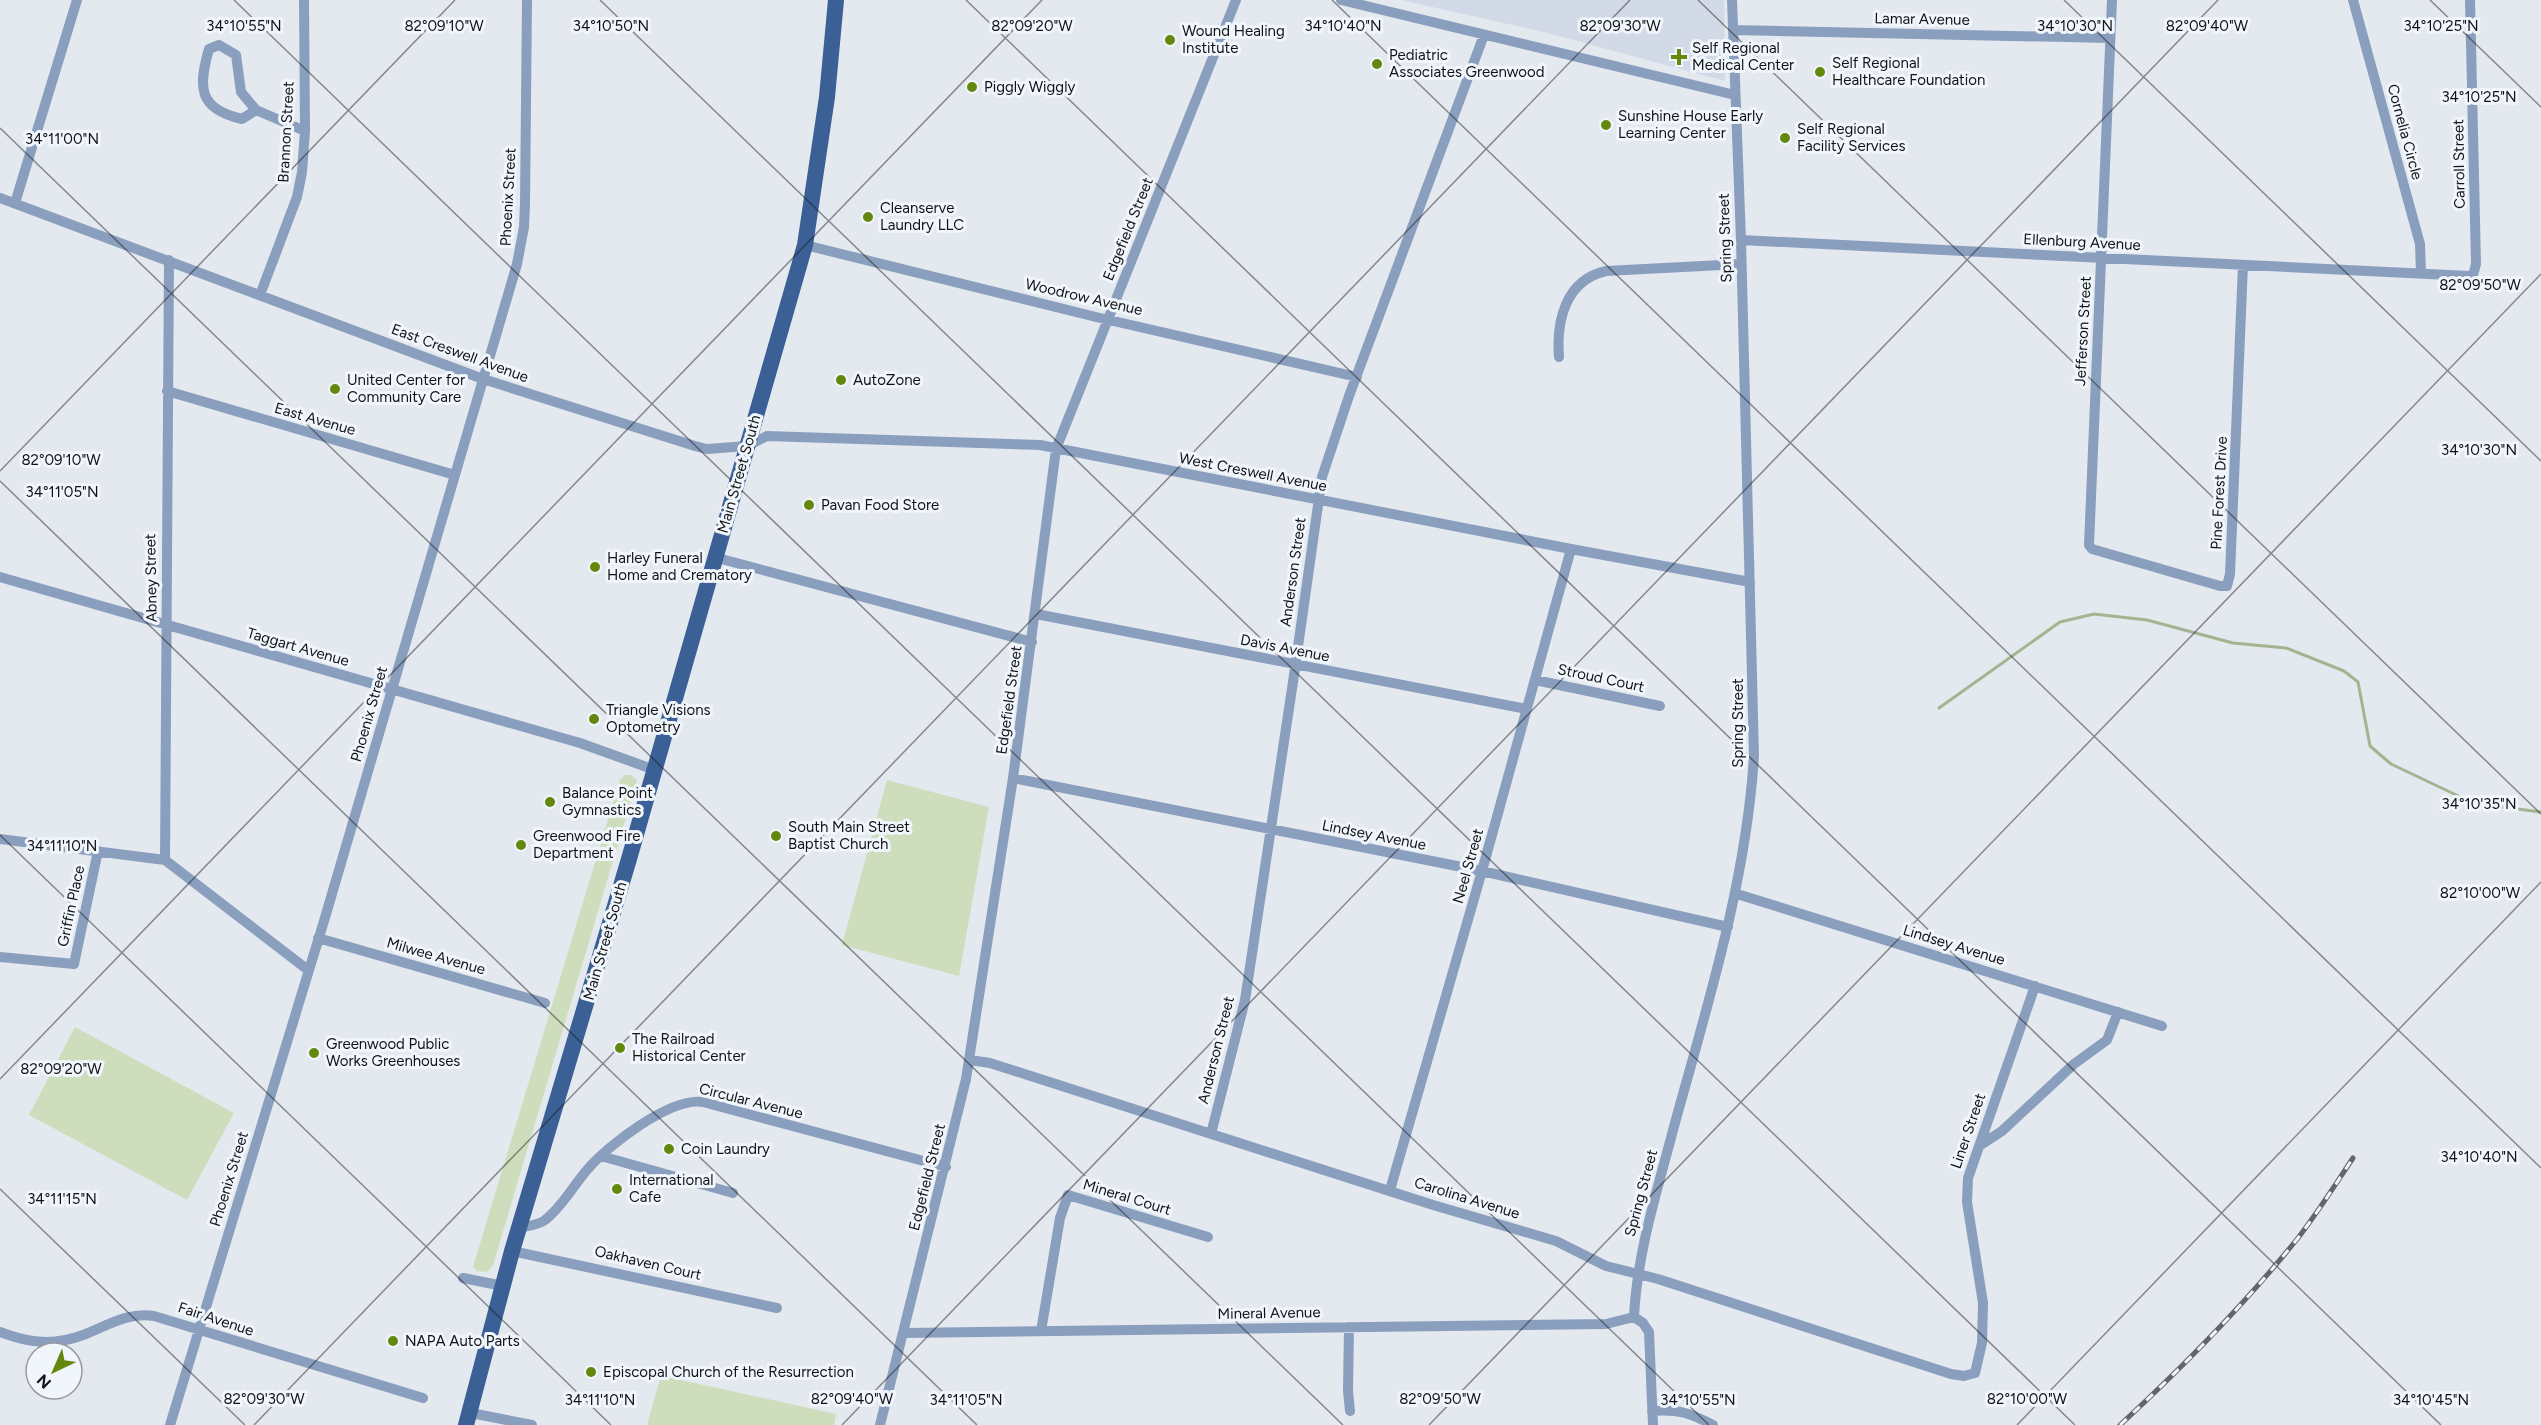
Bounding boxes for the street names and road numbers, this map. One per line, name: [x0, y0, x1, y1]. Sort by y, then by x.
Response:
street label: Lamar Avenue: [1874, 9, 1970, 29]
street label: Brannon Street: [274, 81, 298, 183]
street label: Cornelia Circle: [2384, 82, 2426, 182]
street label: Carroll Street: [2449, 119, 2469, 209]
street label: Phoenix Street: [496, 147, 520, 247]
street label: Edgefield Street: [1099, 174, 1157, 283]
street label: Spring Street: [1714, 193, 1736, 283]
street label: Ellenburg Avenue: [2023, 230, 2141, 254]
street label: Woodrow Avenue: [1024, 275, 1144, 319]
street label: Jefferson Street: [2071, 275, 2095, 386]
street label: East Creswell Avenue: [389, 320, 531, 386]
street label: East Avenue: [272, 399, 358, 439]
street label: Main Street South: [714, 413, 764, 535]
street label: Pine Forest Drive: [2207, 436, 2231, 550]
street label: West Creswell Avenue: [1178, 449, 1328, 495]
street label: Anderson Street: [1276, 516, 1310, 628]
street label: Abney Street: [141, 533, 161, 623]
street label: Taggart Avenue: [245, 624, 351, 670]
street label: Davis Avenue: [1239, 631, 1331, 665]
street label: Edgefield Street: [992, 644, 1026, 756]
street label: Stroud Court: [1556, 660, 1646, 696]
street label: Phoenix Street: [347, 664, 391, 764]
street label: Spring Street: [1729, 678, 1747, 768]
street label: Lindsey Avenue: [1320, 816, 1428, 854]
street label: Neel Street: [1449, 826, 1487, 905]
street label: Griffin Place: [54, 864, 88, 948]
street label: Main Street South: [580, 880, 630, 1002]
street label: Lindsey Avenue: [1901, 921, 2007, 969]
street label: Milwee Avenue: [385, 933, 487, 979]
street label: Anderson Street: [1194, 994, 1238, 1106]
street label: Circular Avenue: [697, 1079, 805, 1123]
street label: Liner Street: [1947, 1091, 1989, 1171]
street label: Edgefield Street: [905, 1121, 949, 1232]
street label: Phoenix Street: [206, 1129, 252, 1229]
street label: Spring Street: [1621, 1147, 1661, 1239]
street label: Carolina Avenue: [1412, 1173, 1522, 1223]
street label: Mineral Court: [1081, 1175, 1173, 1219]
street label: Oakhaven Court: [593, 1242, 703, 1284]
street label: Fair Avenue: [176, 1298, 256, 1340]
street label: Mineral Avenue: [1217, 1303, 1321, 1323]

